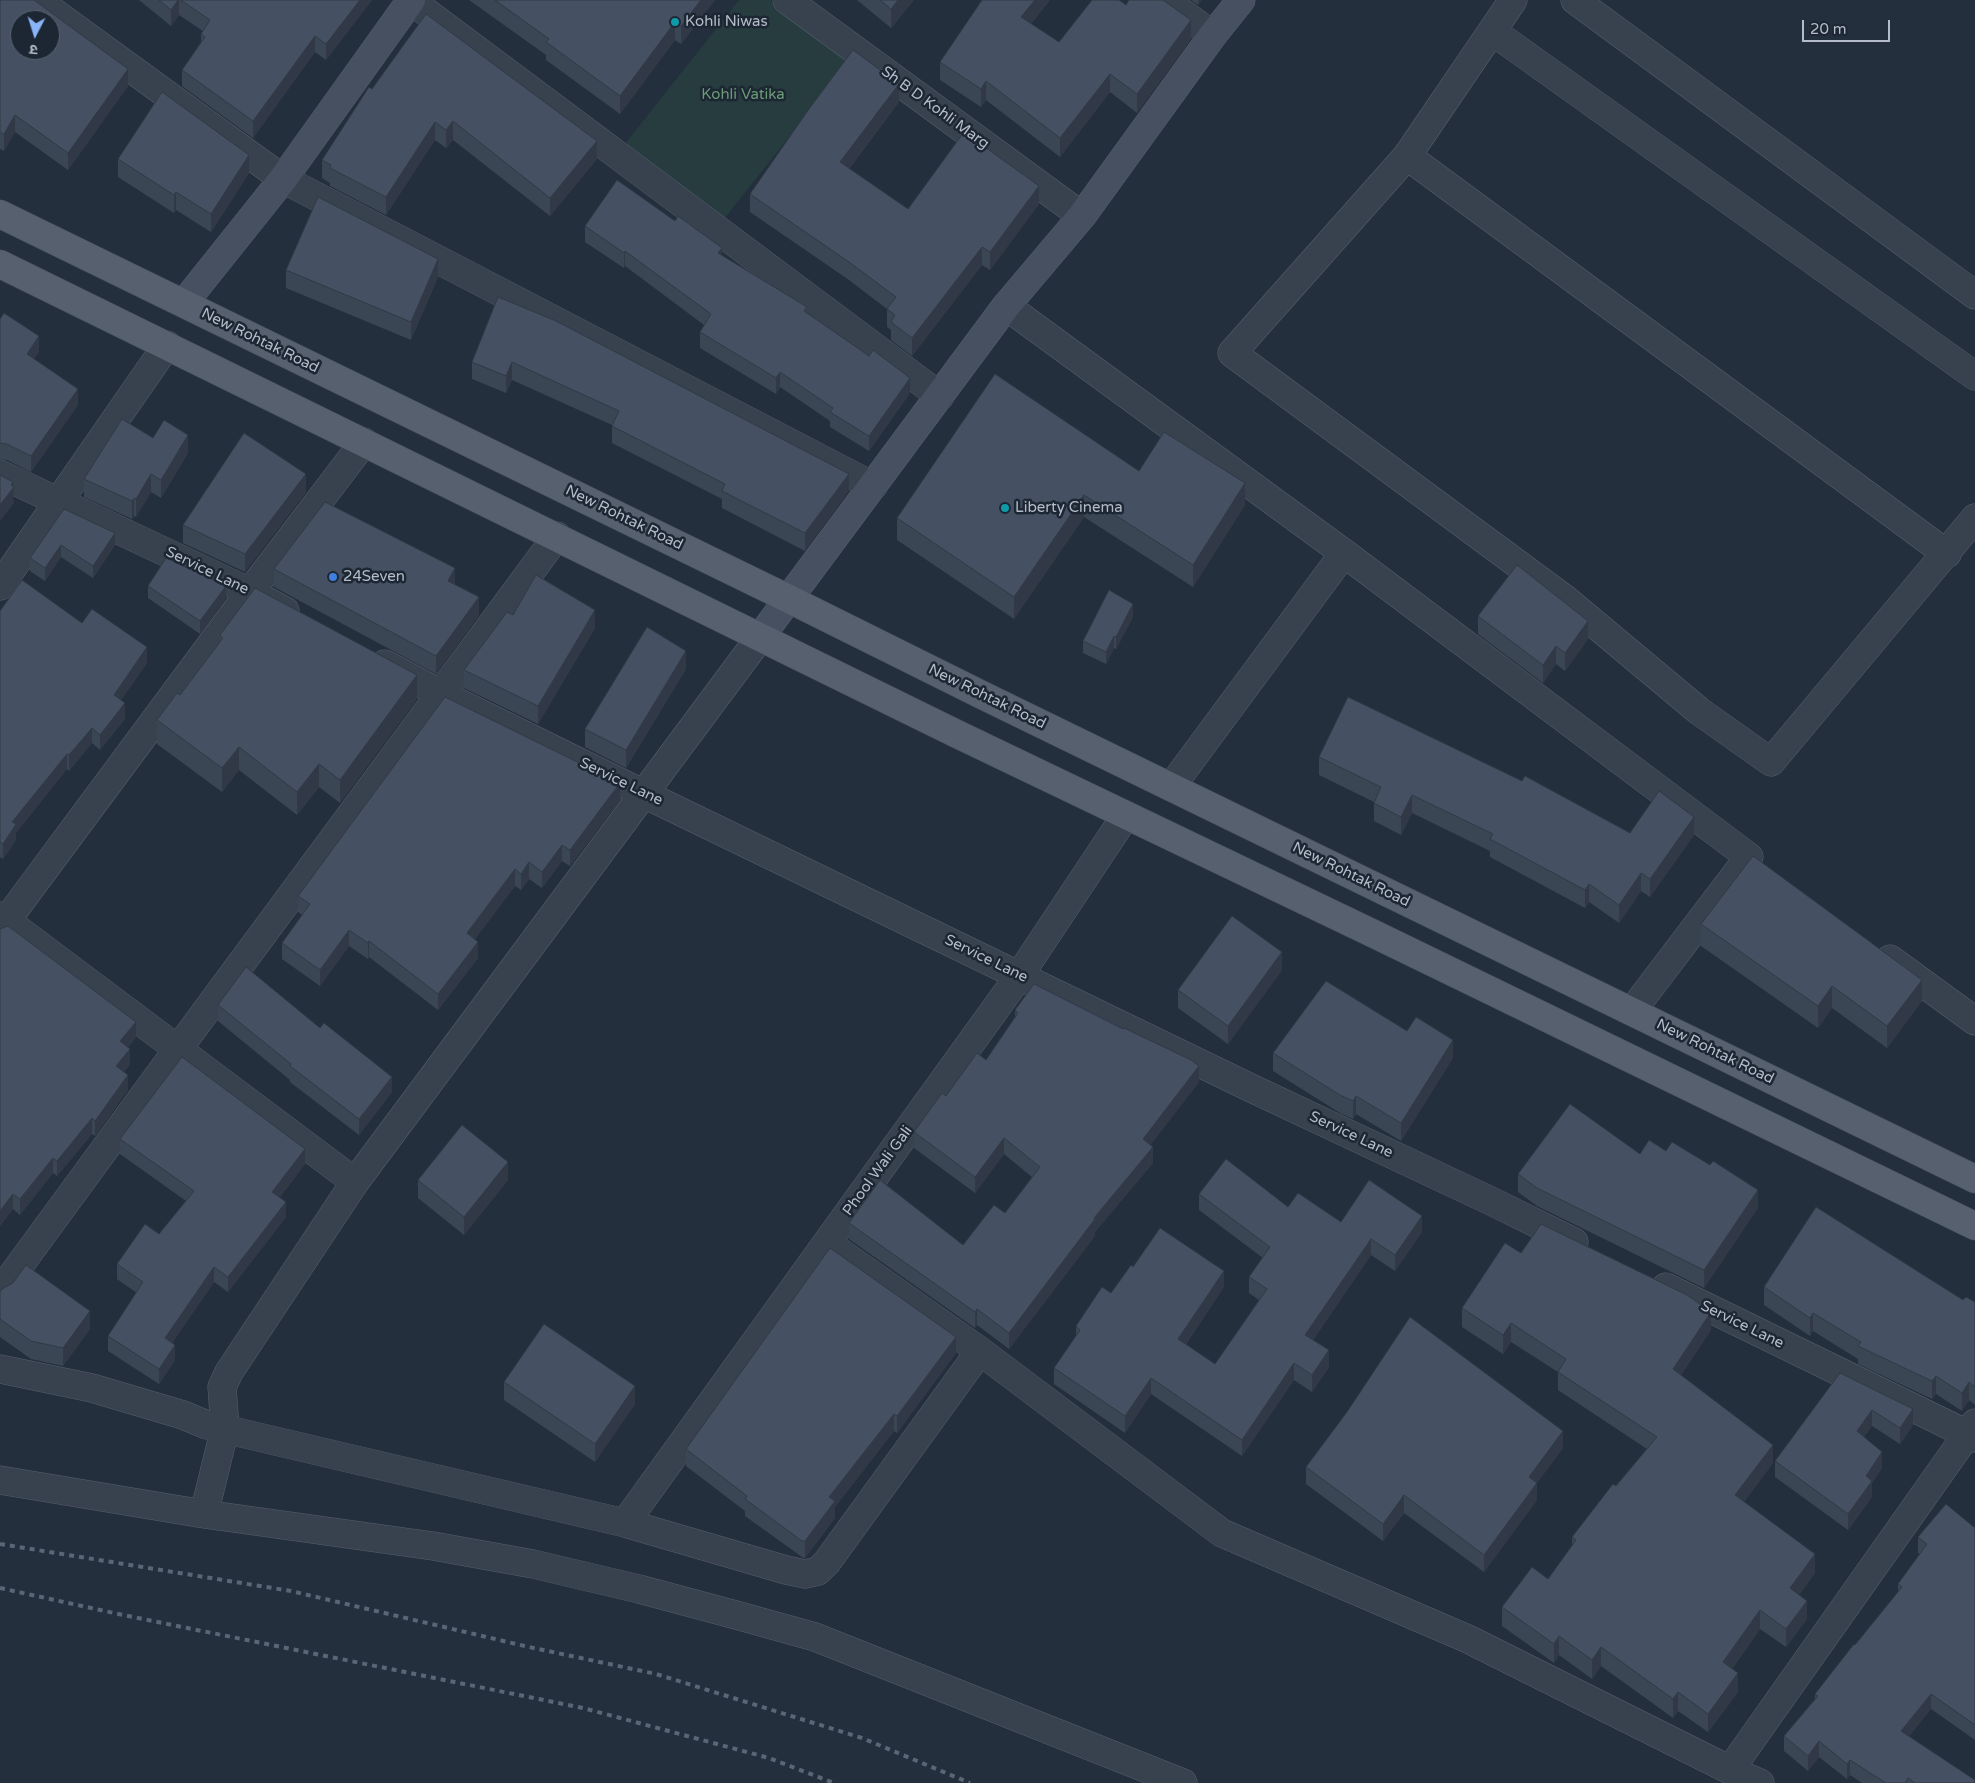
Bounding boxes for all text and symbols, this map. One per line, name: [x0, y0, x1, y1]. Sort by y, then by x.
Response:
north arrow: [10, 10, 60, 60]
scale bar: [1805, 10, 1892, 42]
place label: Kohli Niwas: [685, 13, 768, 31]
marker: Kohli Niwas: [669, 16, 681, 28]
text: 20 m: [1810, 20, 1847, 38]
text: उ: [29, 41, 39, 58]
street label: Sh B D Kohli Marg: [877, 63, 993, 153]
park label: Kohli Vatika: [701, 86, 785, 104]
street label: New Rohtak Road: [198, 305, 322, 377]
street label: New Rohtak Road: [562, 482, 686, 554]
place label: Liberty Cinema: [1015, 499, 1123, 517]
marker: Liberty Cinema: [999, 502, 1011, 514]
street label: Service Lane: [163, 543, 251, 599]
place label: 24Seven: [343, 568, 405, 586]
marker: 24Seven: [327, 571, 339, 583]
street label: New Rohtak Road: [925, 661, 1049, 733]
street label: Service Lane: [577, 754, 665, 810]
street label: New Rohtak Road: [1289, 839, 1413, 911]
street label: Service Lane: [942, 931, 1030, 987]
street label: New Rohtak Road: [1653, 1016, 1777, 1088]
street label: Service Lane: [1306, 1108, 1396, 1162]
street label: Phool Wali Gali: [839, 1123, 917, 1219]
street label: Service Lane: [1698, 1297, 1786, 1353]

